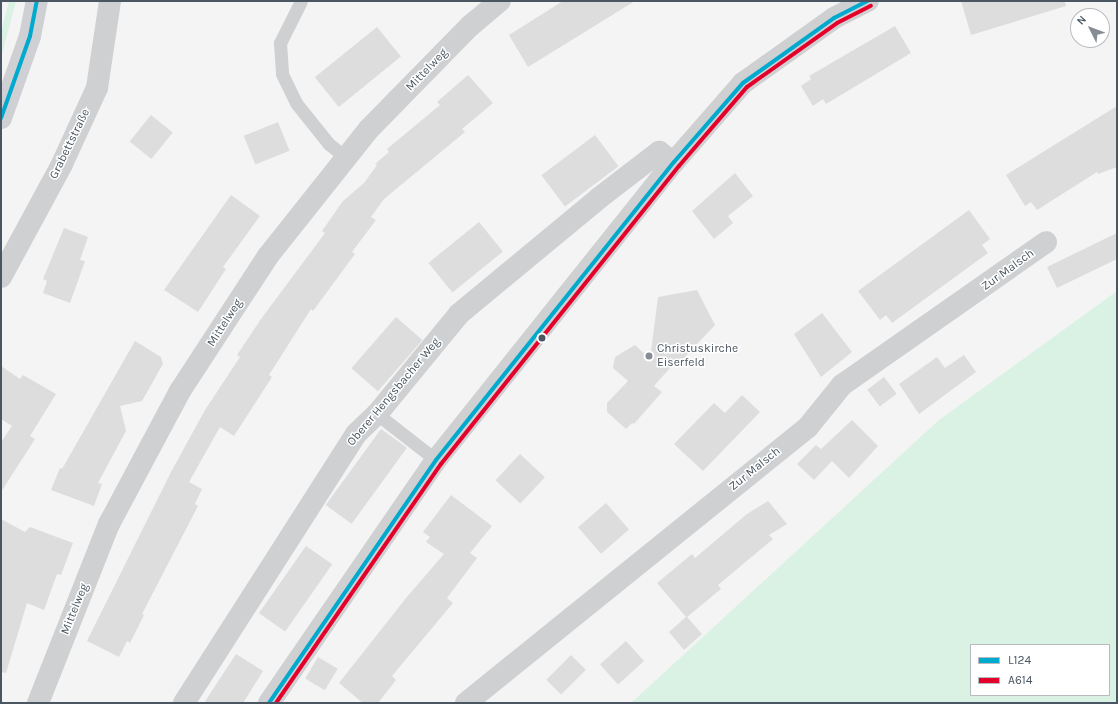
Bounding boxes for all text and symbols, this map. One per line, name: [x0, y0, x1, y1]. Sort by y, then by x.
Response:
north arrow: [1070, 8, 1110, 48]
text: N: [1074, 13, 1089, 28]
street label: Mittelweg: [403, 46, 451, 94]
street label: Grabettstraße: [47, 107, 93, 181]
street label: Zur Malsch: [979, 246, 1037, 294]
street label: Mittelweg: [204, 296, 246, 350]
unlabelled marker: [537, 333, 547, 343]
street label: Oberer Hengsbacher Weg: [344, 335, 444, 449]
place label: Christuskirche Eiserfeld: [657, 342, 738, 370]
marker: Christuskirche Eiserfeld: [644, 351, 654, 361]
street label: Zur Malsch: [727, 444, 783, 494]
street label: Mittelweg: [58, 581, 92, 637]
legend: [970, 644, 1110, 696]
text: L124: [1008, 653, 1031, 667]
text: A614: [1008, 673, 1032, 687]

